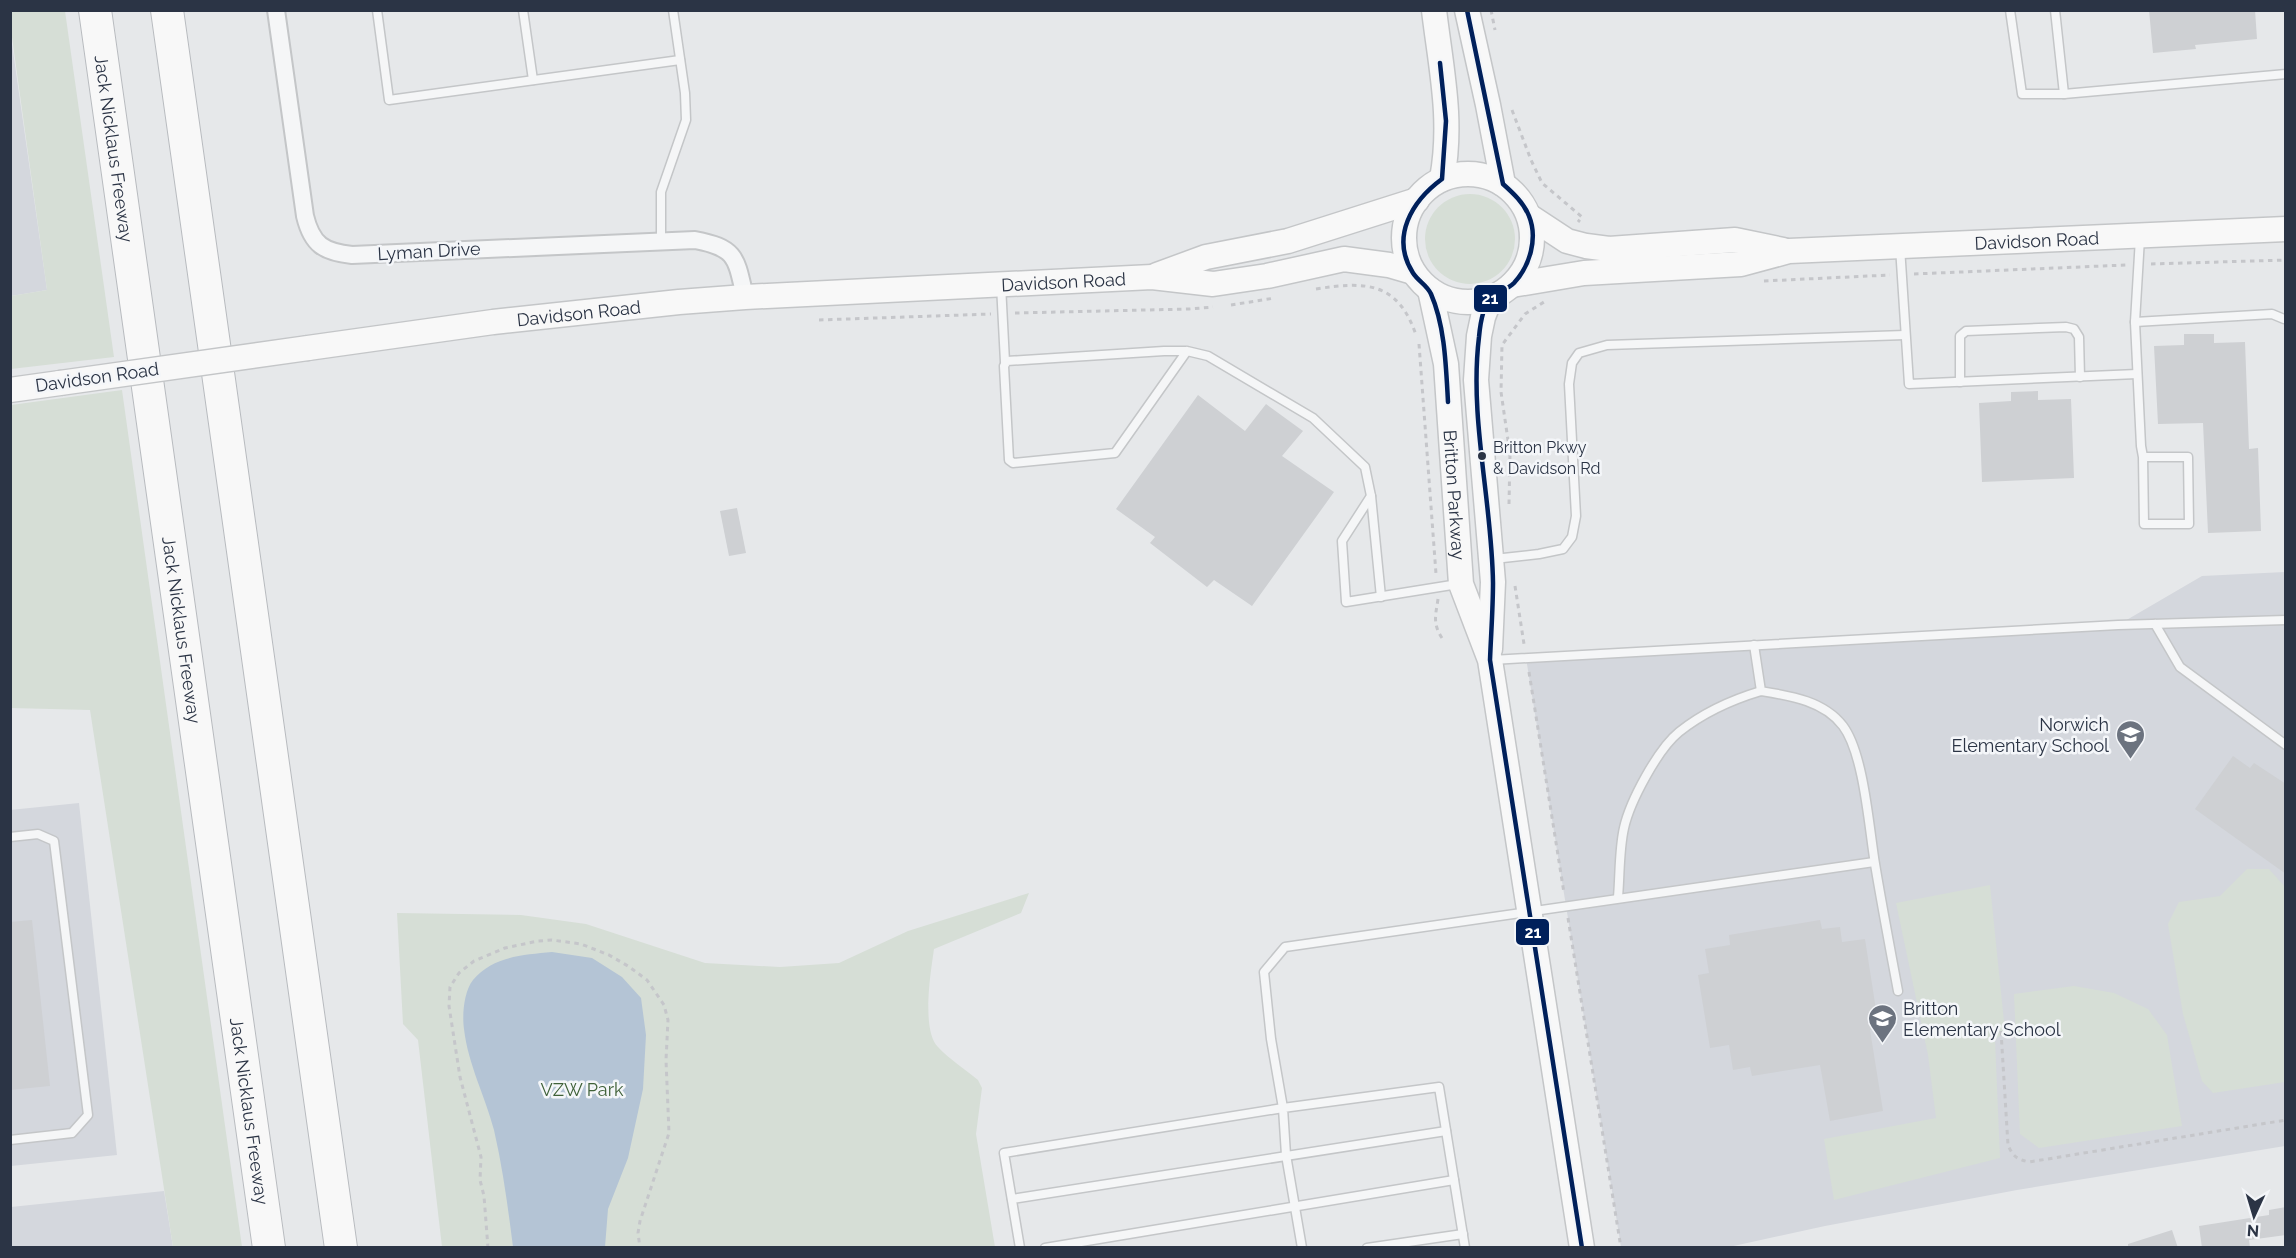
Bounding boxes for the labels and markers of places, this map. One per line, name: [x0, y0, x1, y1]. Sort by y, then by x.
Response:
place label: Britton Pkwy & Davidson Rd: [1493, 438, 1600, 478]
marker: Britton Pkwy & Davidson Rd: [1476, 450, 1488, 462]
place label: Norwich Elementary School: [1951, 714, 2109, 756]
school or university icon: Norwich Elementary School: [2114, 718, 2146, 760]
place label: Britton Elementary School: [1903, 998, 2061, 1040]
school or university icon: Britton Elementary School: [1866, 1002, 1898, 1044]

